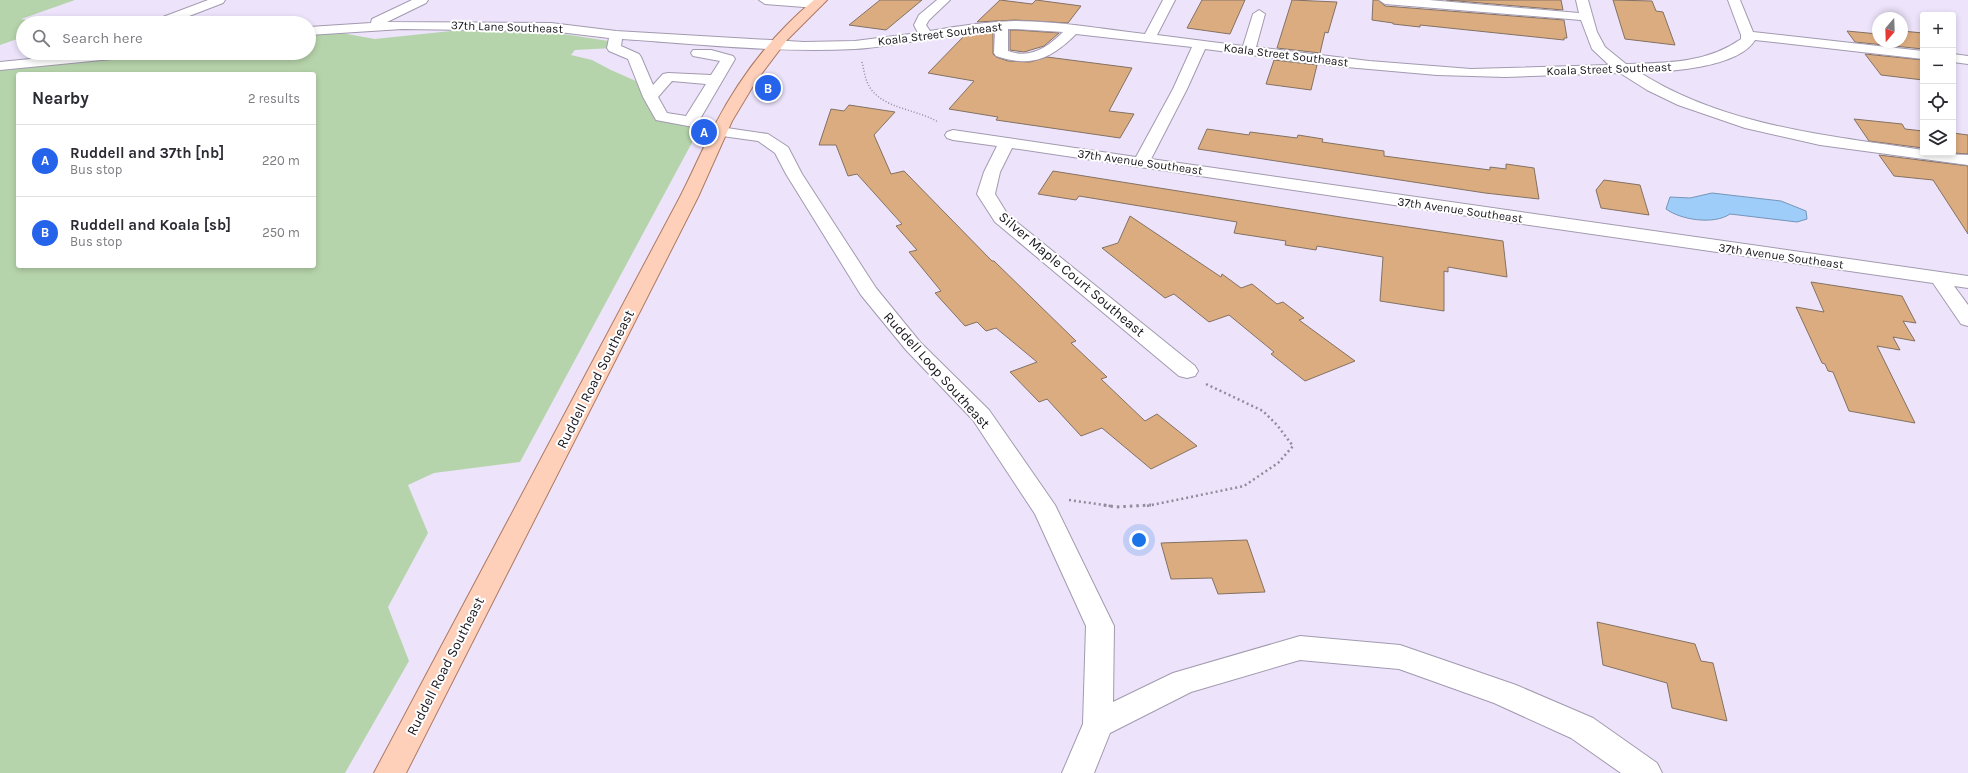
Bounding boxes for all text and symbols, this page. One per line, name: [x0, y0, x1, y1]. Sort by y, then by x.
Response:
north arrow: [1872, 12, 1908, 48]
map controls: [1920, 12, 1956, 156]
button: +: [1920, 12, 1956, 48]
search box: [16, 16, 316, 60]
street label: 37th Lane Southeast: [451, 18, 564, 36]
street label: Koala Street Southeast: [877, 19, 1004, 49]
icon: search: [30, 27, 52, 49]
text: Search here: [62, 29, 143, 47]
street label: Koala Street Southeast: [1223, 40, 1350, 70]
button: −: [1920, 48, 1956, 84]
street label: Koala Street Southeast: [1546, 60, 1672, 78]
pin: B: [755, 73, 781, 103]
button: locate: [1920, 84, 1956, 120]
text: Nearby: [32, 88, 89, 108]
text: 2 results: [248, 91, 300, 106]
pin: A: [691, 117, 717, 147]
button: layers: [1920, 120, 1956, 156]
text: Ruddell and 37th [nb]: [70, 144, 224, 162]
street label: 37th Avenue Southeast: [1077, 146, 1204, 178]
text: A: [41, 153, 49, 168]
text: 220 m: [262, 153, 300, 168]
text: Bus stop: [70, 162, 122, 177]
street label: 37th Avenue Southeast: [1397, 194, 1524, 226]
street label: Silver Maple Court Southeast: [995, 208, 1148, 341]
text: Ruddell and Koala [sb]: [70, 216, 231, 234]
text: B: [41, 225, 49, 240]
text: 250 m: [262, 225, 300, 240]
text: Bus stop: [70, 234, 122, 249]
street label: 37th Avenue Southeast: [1718, 240, 1845, 272]
street label: Ruddell Road Southeast: [553, 307, 638, 451]
street label: Ruddell Loop Southeast: [880, 308, 994, 432]
your location: [1129, 530, 1149, 550]
street label: Ruddell Road Southeast: [403, 594, 488, 738]

